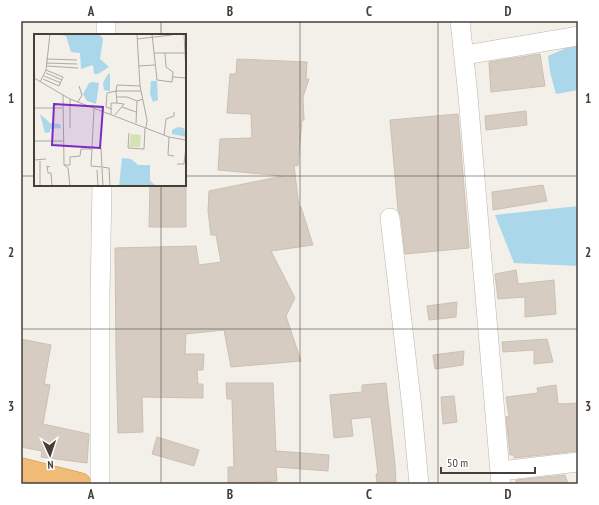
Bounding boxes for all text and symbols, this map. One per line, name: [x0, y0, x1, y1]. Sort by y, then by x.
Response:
text: A: [87, 3, 95, 20]
text: B: [227, 3, 233, 20]
text: C: [366, 3, 372, 20]
text: D: [505, 3, 512, 20]
inset map: [34, 34, 186, 186]
text: 1: [8, 90, 14, 107]
text: 1: [585, 90, 591, 107]
text: 2: [8, 244, 14, 261]
text: 2: [585, 244, 591, 261]
text: 3: [8, 398, 14, 415]
text: 3: [585, 398, 591, 415]
north arrow: [30, 435, 70, 475]
scale bar: [441, 449, 535, 475]
text: 50 m: [447, 455, 468, 470]
text: N: [47, 458, 54, 472]
text: A: [87, 486, 95, 503]
text: B: [227, 486, 233, 503]
text: C: [366, 486, 372, 503]
text: D: [505, 486, 512, 503]

